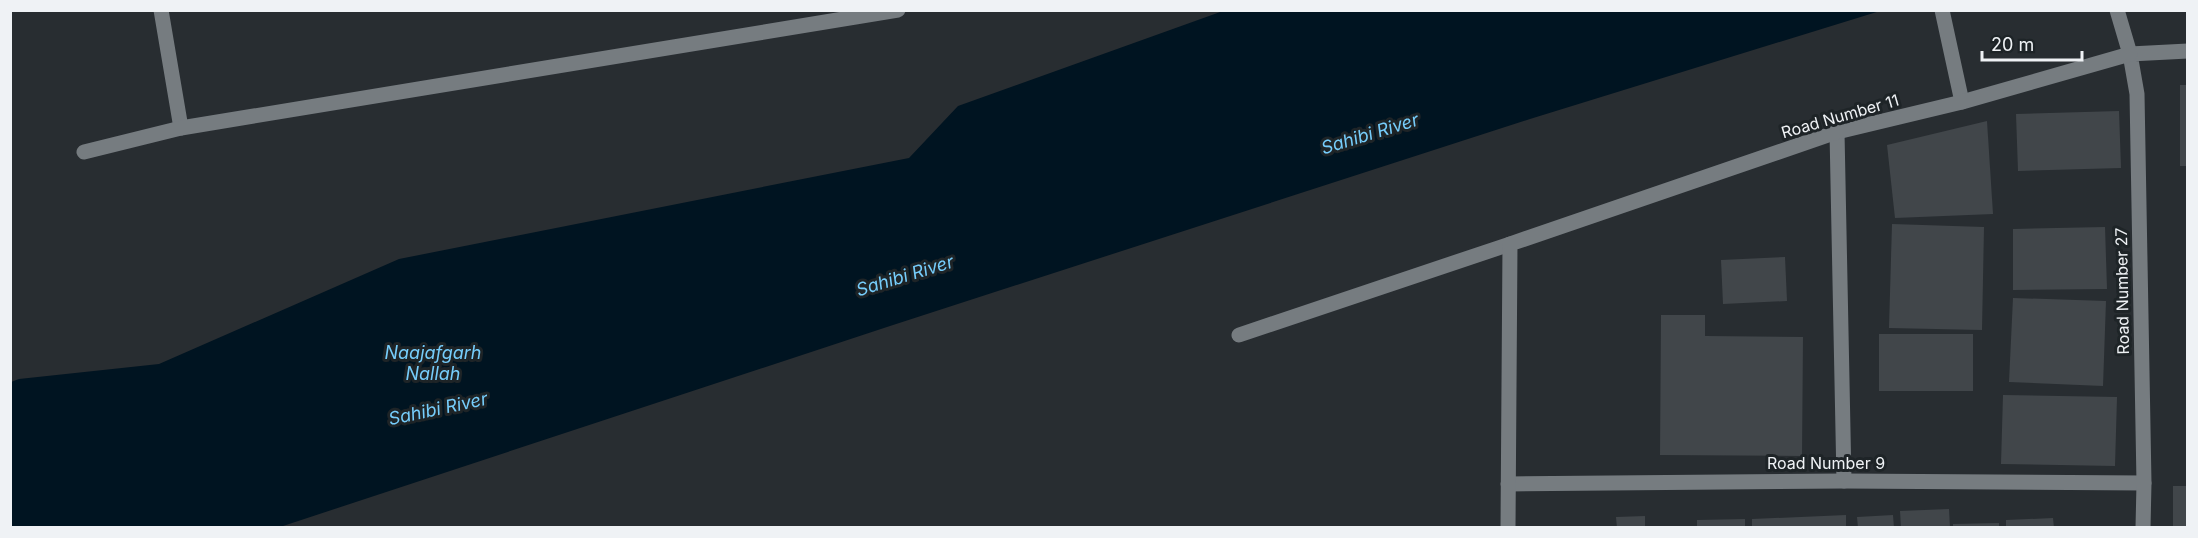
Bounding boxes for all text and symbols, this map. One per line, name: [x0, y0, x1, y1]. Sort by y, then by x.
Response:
scale bar: [1982, 24, 2082, 62]
text: 20 m: [1991, 34, 2034, 55]
street label: Road Number 11: [1779, 90, 1901, 142]
water label: Sahibi River: [1319, 108, 1422, 158]
street label: Road Number 27: [2111, 227, 2133, 355]
water label: Sahibi River: [854, 250, 957, 300]
water label: Naajafgarh Nallah: [384, 342, 482, 384]
water label: Sahibi River: [386, 387, 491, 429]
street label: Road Number 9: [1767, 453, 1885, 473]

